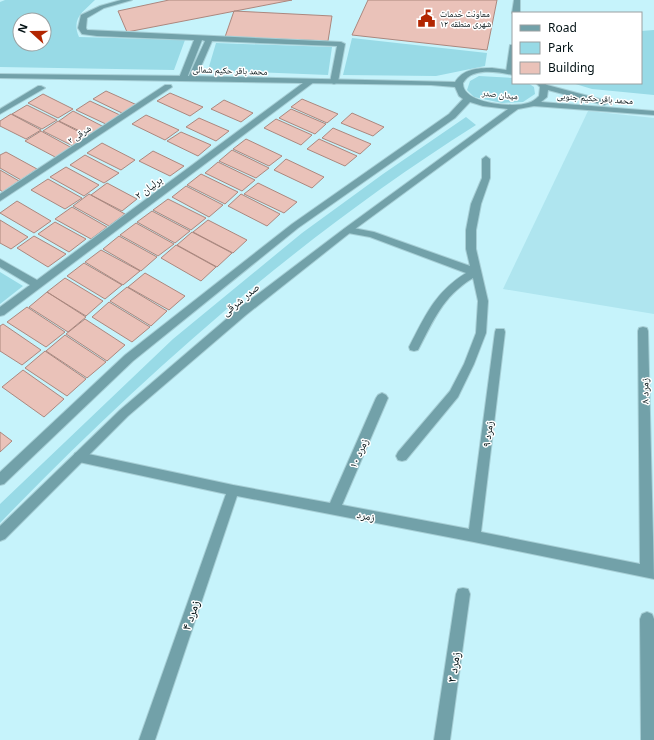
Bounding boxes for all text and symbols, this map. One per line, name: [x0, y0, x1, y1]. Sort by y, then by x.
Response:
place label: معاونت خدمات شهری منطقه ۱۲: [440, 7, 491, 30]
public building icon: معاونت خدمات شهری منطقه ۱۲: [417, 8, 437, 28]
north arrow: [12, 12, 52, 52]
legend: [512, 12, 642, 84]
text: Road: [548, 19, 577, 36]
text: N: [14, 21, 31, 35]
text: Park: [548, 39, 574, 56]
text: Building: [548, 59, 595, 76]
street label: محمد باقر حکیم شمالی: [192, 62, 268, 78]
street label: میدان صدر: [480, 86, 519, 102]
street label: محمد باقر حکیم جنوبی: [556, 89, 634, 107]
street label: ۲ شرقی: [65, 121, 93, 147]
street label: برلیان ۲: [131, 172, 165, 202]
street label: صدر شرقی: [218, 279, 262, 319]
street label: زمرد ۸: [636, 378, 652, 404]
street label: زمرد ۹: [478, 420, 496, 448]
street label: زمرد ۱۰: [345, 436, 371, 470]
street label: زمرد: [356, 506, 376, 524]
street label: زمرد ۴: [176, 598, 204, 632]
street label: زمرد ۳: [442, 650, 464, 684]

